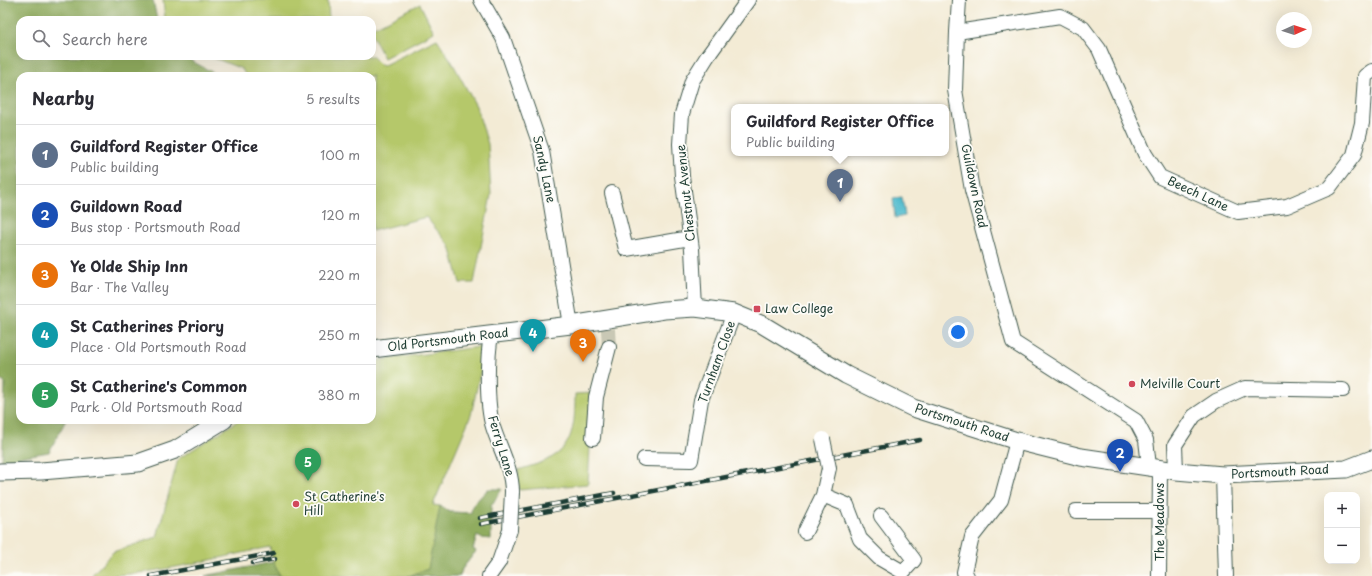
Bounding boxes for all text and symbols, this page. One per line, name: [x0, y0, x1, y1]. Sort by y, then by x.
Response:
north arrow: [1276, 12, 1312, 48]
search box: [16, 16, 376, 60]
icon: search: [30, 27, 52, 49]
text: Search here: [62, 27, 148, 50]
text: Nearby: [32, 85, 94, 111]
text: 5 results: [306, 89, 360, 108]
popup: [731, 104, 949, 156]
text: Guildford Register Office: [746, 109, 934, 132]
text: Public building: [746, 132, 835, 151]
text: Guildford Register Office: [70, 134, 258, 157]
street label: Sandy Lane: [529, 134, 561, 204]
street label: Guildown Road: [957, 142, 993, 230]
street label: Chestnut Avenue: [671, 143, 699, 242]
text: 1: [42, 145, 48, 164]
text: 100 m: [320, 145, 360, 164]
text: Public building: [70, 157, 159, 176]
pin: 1: [827, 169, 853, 202]
street label: Beech Lane: [1165, 171, 1232, 215]
text: Guildown Road: [70, 194, 182, 217]
text: 2: [40, 205, 50, 224]
text: 120 m: [321, 205, 360, 224]
text: Bus stop · Portsmouth Road: [70, 217, 241, 236]
text: Ye Olde Ship Inn: [70, 254, 188, 277]
text: 3: [41, 265, 49, 284]
text: 220 m: [318, 265, 360, 284]
text: Bar · The Valley: [70, 277, 169, 296]
place label: Law College: [765, 299, 834, 317]
marker: Law College: [752, 304, 762, 314]
text: St Catherines Priory: [70, 314, 224, 337]
street label: Turnham Close: [693, 318, 739, 405]
pin: 4: [520, 319, 546, 352]
your location: [948, 322, 968, 342]
street label: Old Portsmouth Road: [386, 323, 509, 355]
text: 4: [41, 325, 49, 344]
text: 250 m: [318, 325, 360, 344]
pin: 3: [570, 329, 596, 362]
text: Place · Old Portsmouth Road: [70, 337, 247, 356]
text: St Catherine's Common: [70, 374, 247, 397]
place label: Melville Court: [1140, 374, 1220, 392]
marker: Melville Court: [1127, 379, 1137, 389]
text: 5: [41, 385, 49, 404]
text: 380 m: [317, 385, 360, 404]
text: Park · Old Portsmouth Road: [70, 397, 243, 416]
street label: Portsmouth Road: [913, 398, 1012, 446]
street label: Ferry Lane: [484, 413, 520, 479]
pin: 2: [1107, 439, 1133, 472]
pin: 5: [295, 448, 321, 481]
street label: Portsmouth Road: [1230, 459, 1329, 483]
street label: The Meadows: [1150, 482, 1168, 561]
place label: St Catherine's Hill: [304, 487, 385, 519]
map controls: [1324, 492, 1360, 564]
button: +: [1324, 492, 1360, 528]
marker: St Catherine's Hill: [291, 499, 301, 509]
button: −: [1324, 528, 1360, 564]

